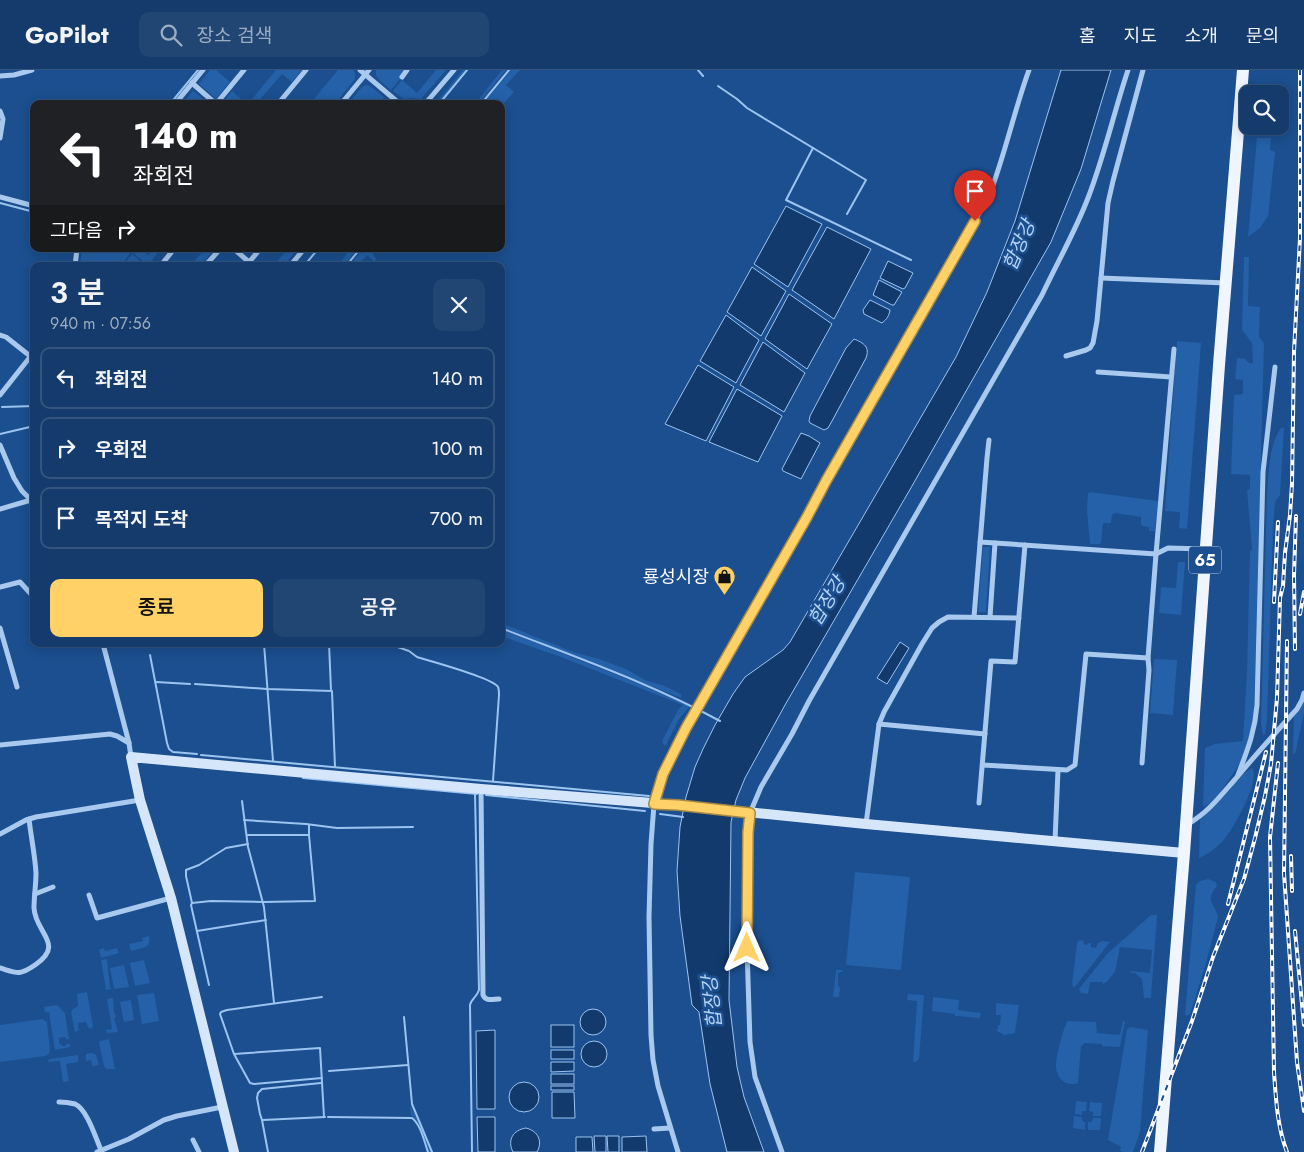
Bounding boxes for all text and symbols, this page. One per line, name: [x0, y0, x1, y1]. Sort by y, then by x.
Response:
search box: [139, 12, 489, 57]
text: GoPilot: [25, 17, 109, 52]
icon: search: [157, 21, 185, 49]
text: 장소 검색: [197, 22, 272, 49]
text: 홈: [1079, 23, 1096, 49]
text: 지도: [1124, 23, 1157, 49]
text: 소개: [1185, 23, 1218, 49]
text: 문의: [1246, 23, 1279, 49]
map controls: [1239, 85, 1289, 135]
button: search: [1239, 85, 1289, 135]
text: 140 m: [133, 111, 238, 161]
icon: left: [50, 120, 115, 185]
text: 좌회전: [133, 159, 194, 191]
pin: [954, 170, 996, 221]
icon: arrive: [961, 177, 989, 205]
water label: 합장강: [996, 213, 1043, 274]
icon: right: [112, 215, 140, 243]
text: 그다음: [50, 217, 102, 244]
text: 3 분: [50, 271, 105, 314]
button: close: [433, 279, 485, 331]
text: 940 m · 07:56: [50, 312, 151, 335]
icon: left: [52, 364, 80, 392]
text: 140 m: [431, 365, 483, 392]
text: 좌회전: [95, 366, 147, 393]
icon: right: [52, 434, 80, 462]
text: 100 m: [431, 435, 483, 462]
text: 우회전: [95, 436, 147, 463]
icon: arrive: [52, 504, 80, 532]
text: 700 m: [430, 505, 483, 532]
text: 목적지 도착: [95, 506, 188, 533]
road number: 65: [1189, 546, 1221, 574]
place label: 룡성시장: [643, 564, 709, 590]
shop icon: 룡성시장: [713, 565, 737, 596]
water label: 합장강: [802, 569, 853, 630]
button: 종료: [50, 579, 263, 637]
button: 공유: [273, 579, 485, 637]
position arrow: [720, 921, 772, 973]
water label: 합장강: [696, 972, 728, 1029]

